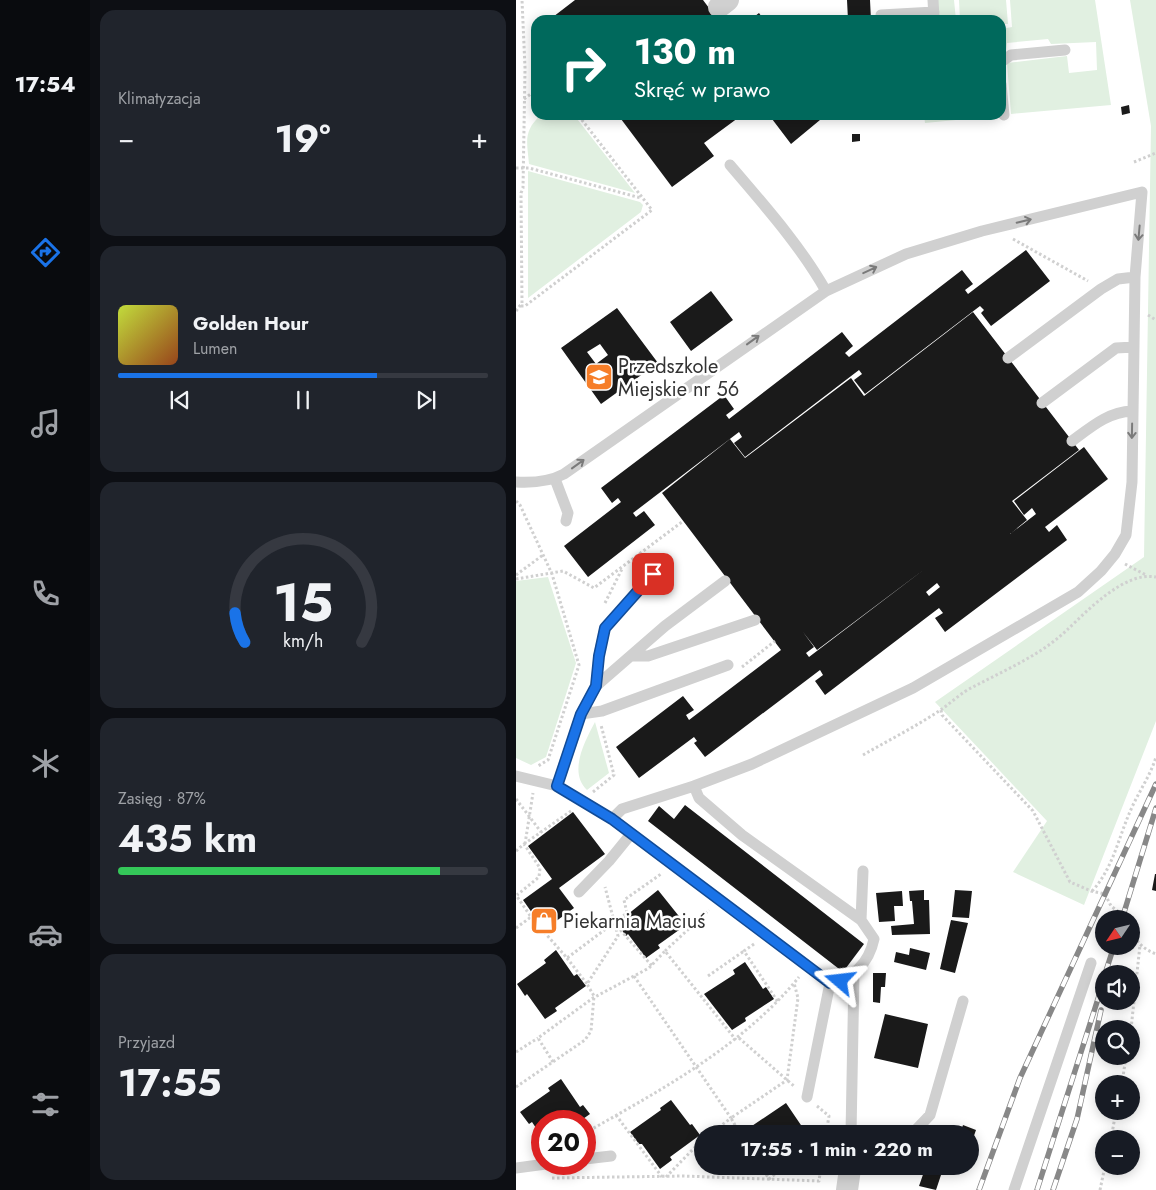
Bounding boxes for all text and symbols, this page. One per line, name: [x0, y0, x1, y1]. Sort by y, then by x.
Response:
text: 130 m: [634, 27, 736, 77]
icon: right: [551, 35, 616, 100]
text: 17:54: [14, 68, 76, 100]
text: Skręć w prawo: [634, 73, 770, 105]
text: Klimatyzacja: [118, 87, 201, 110]
text: 19°: [275, 111, 331, 166]
text: −: [118, 118, 135, 159]
text: +: [471, 118, 488, 159]
one-way arrow: [1016, 215, 1032, 225]
one-way arrow: [1134, 225, 1144, 241]
icon: directions: [28, 235, 63, 270]
one-way arrow: [862, 265, 877, 275]
text: Golden Hour: [193, 310, 309, 337]
one-way arrow: [746, 335, 760, 345]
text: Lumen: [193, 337, 237, 360]
place label: Przedszkole Miejskie nr 56: [618, 352, 739, 404]
school or university icon: Przedszkole Miejskie nr 56: [584, 362, 614, 392]
icon: previous: [166, 386, 194, 414]
icon: pause: [289, 386, 317, 414]
icon: next: [412, 386, 440, 414]
icon: music: [28, 406, 63, 441]
one-way arrow: [1127, 422, 1137, 438]
one-way arrow: [571, 459, 585, 469]
pin: [632, 553, 674, 595]
icon: arrive: [639, 560, 667, 588]
text: 15: [273, 565, 333, 641]
icon: phone: [28, 576, 63, 611]
text: km/h: [283, 628, 323, 654]
icon: climate: [28, 746, 63, 781]
text: Zasięg · 87%: [118, 787, 206, 810]
text: 435 km: [118, 811, 257, 866]
shop icon: Piekarnia Maciuś: [529, 906, 559, 936]
place label: Piekarnia Maciuś: [563, 907, 705, 936]
north arrow: [1095, 910, 1140, 955]
map controls: [1095, 910, 1140, 1175]
icon: car: [28, 917, 63, 952]
position arrow: [813, 954, 865, 1006]
button: sound: [1095, 965, 1140, 1010]
button: search: [1095, 1020, 1140, 1065]
text: Przyjazd: [118, 1031, 175, 1054]
text: 17:55: [118, 1055, 222, 1110]
button: +: [1095, 1075, 1140, 1120]
icon: filters: [28, 1087, 63, 1122]
speed limit sign: 20: [531, 1110, 596, 1175]
button: −: [1095, 1130, 1140, 1175]
text: 17:55 · 1 min · 220 m: [740, 1136, 933, 1163]

